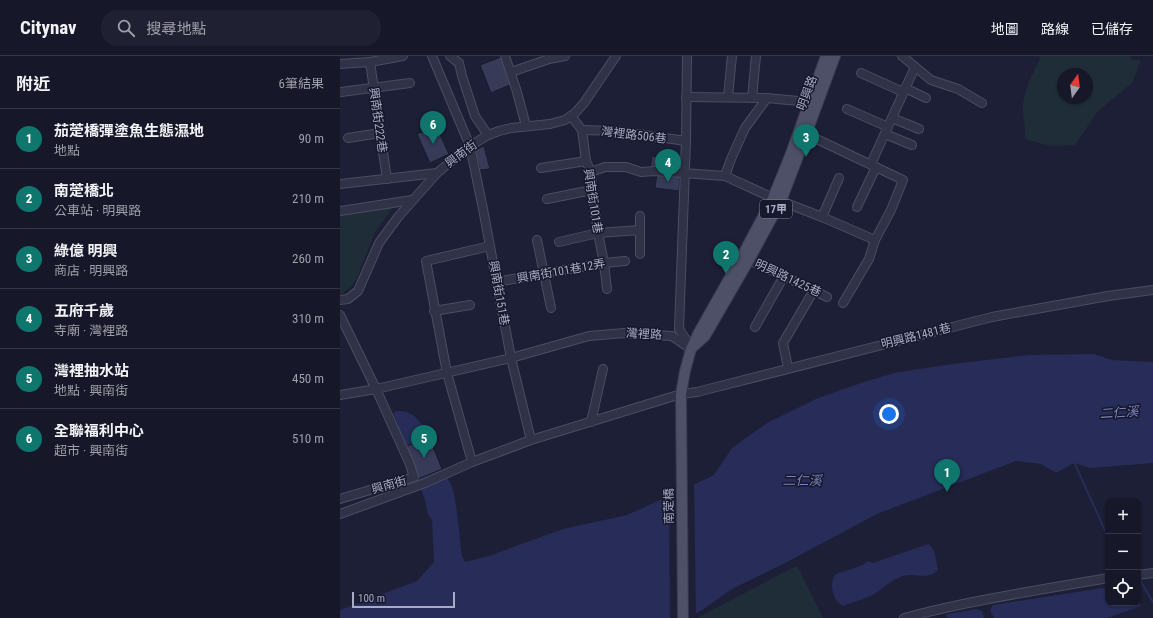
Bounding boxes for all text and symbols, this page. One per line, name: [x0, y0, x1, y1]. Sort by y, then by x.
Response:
search box: [101, 10, 381, 46]
text: Citynav: [20, 16, 77, 39]
icon: search: [115, 17, 137, 39]
text: 搜尋地點: [147, 20, 207, 38]
text: 地圖: [991, 21, 1019, 37]
text: 路線: [1041, 21, 1069, 37]
text: 已儲存: [1091, 21, 1133, 37]
north arrow: [1057, 68, 1093, 104]
text: 附近: [16, 74, 50, 94]
street label: 明興路: [794, 74, 820, 112]
text: 6筆結果: [279, 76, 324, 91]
street label: 興南街222巷: [366, 86, 390, 154]
pin: 6: [420, 111, 446, 144]
text: 茄萣橋彈塗魚生態濕地: [54, 122, 204, 140]
street label: 灣裡路506巷: [601, 124, 667, 146]
pin: 3: [793, 124, 819, 157]
text: 1: [26, 131, 32, 146]
text: 90 m: [298, 131, 324, 146]
street label: 興南街: [442, 138, 480, 170]
text: 地點: [54, 143, 80, 158]
pin: 4: [655, 149, 681, 182]
street label: 興南街101巷: [581, 167, 605, 235]
text: 南萣橋北: [54, 182, 114, 200]
text: 2: [26, 191, 32, 206]
text: 210 m: [292, 191, 324, 206]
road number: 17甲: [760, 200, 792, 218]
text: 公車站 · 明興路: [54, 203, 141, 218]
pin: 2: [713, 241, 739, 274]
text: 綠億 明興: [54, 242, 117, 260]
text: 3: [26, 251, 32, 266]
text: 260 m: [292, 251, 324, 266]
street label: 興南街101巷12弄: [516, 256, 606, 286]
street label: 明興路1425巷: [753, 257, 823, 299]
street label: 興南街151巷: [486, 259, 512, 327]
text: 商店 · 明興路: [54, 263, 128, 278]
text: 五府千歲: [54, 302, 114, 320]
text: 4: [26, 311, 32, 326]
text: 310 m: [292, 311, 324, 326]
street label: 明興路1481巷: [880, 321, 952, 351]
text: 寺廟 · 灣裡路: [54, 323, 128, 338]
street label: 灣裡路: [626, 326, 662, 342]
text: 灣裡抽水站: [54, 362, 129, 380]
text: 5: [26, 371, 32, 386]
text: 450 m: [292, 371, 324, 386]
text: 地點 · 興南街: [54, 383, 128, 398]
your location: [879, 404, 899, 424]
water label: 二仁溪: [1099, 404, 1141, 421]
text: 全聯福利中心: [54, 422, 144, 440]
pin: 5: [411, 425, 437, 458]
text: 6: [26, 431, 32, 446]
text: 510 m: [292, 431, 324, 446]
text: 超市 · 興南街: [54, 443, 128, 458]
pin: 1: [934, 459, 960, 492]
street label: 興南街: [370, 473, 408, 497]
water label: 二仁溪: [782, 473, 823, 488]
street label: 南萣橋: [662, 488, 676, 524]
map controls: [1105, 498, 1141, 606]
button: +: [1105, 498, 1141, 534]
button: −: [1105, 534, 1141, 570]
button: locate: [1105, 570, 1141, 606]
scale bar: [352, 590, 455, 609]
text: 100 m: [358, 592, 385, 605]

